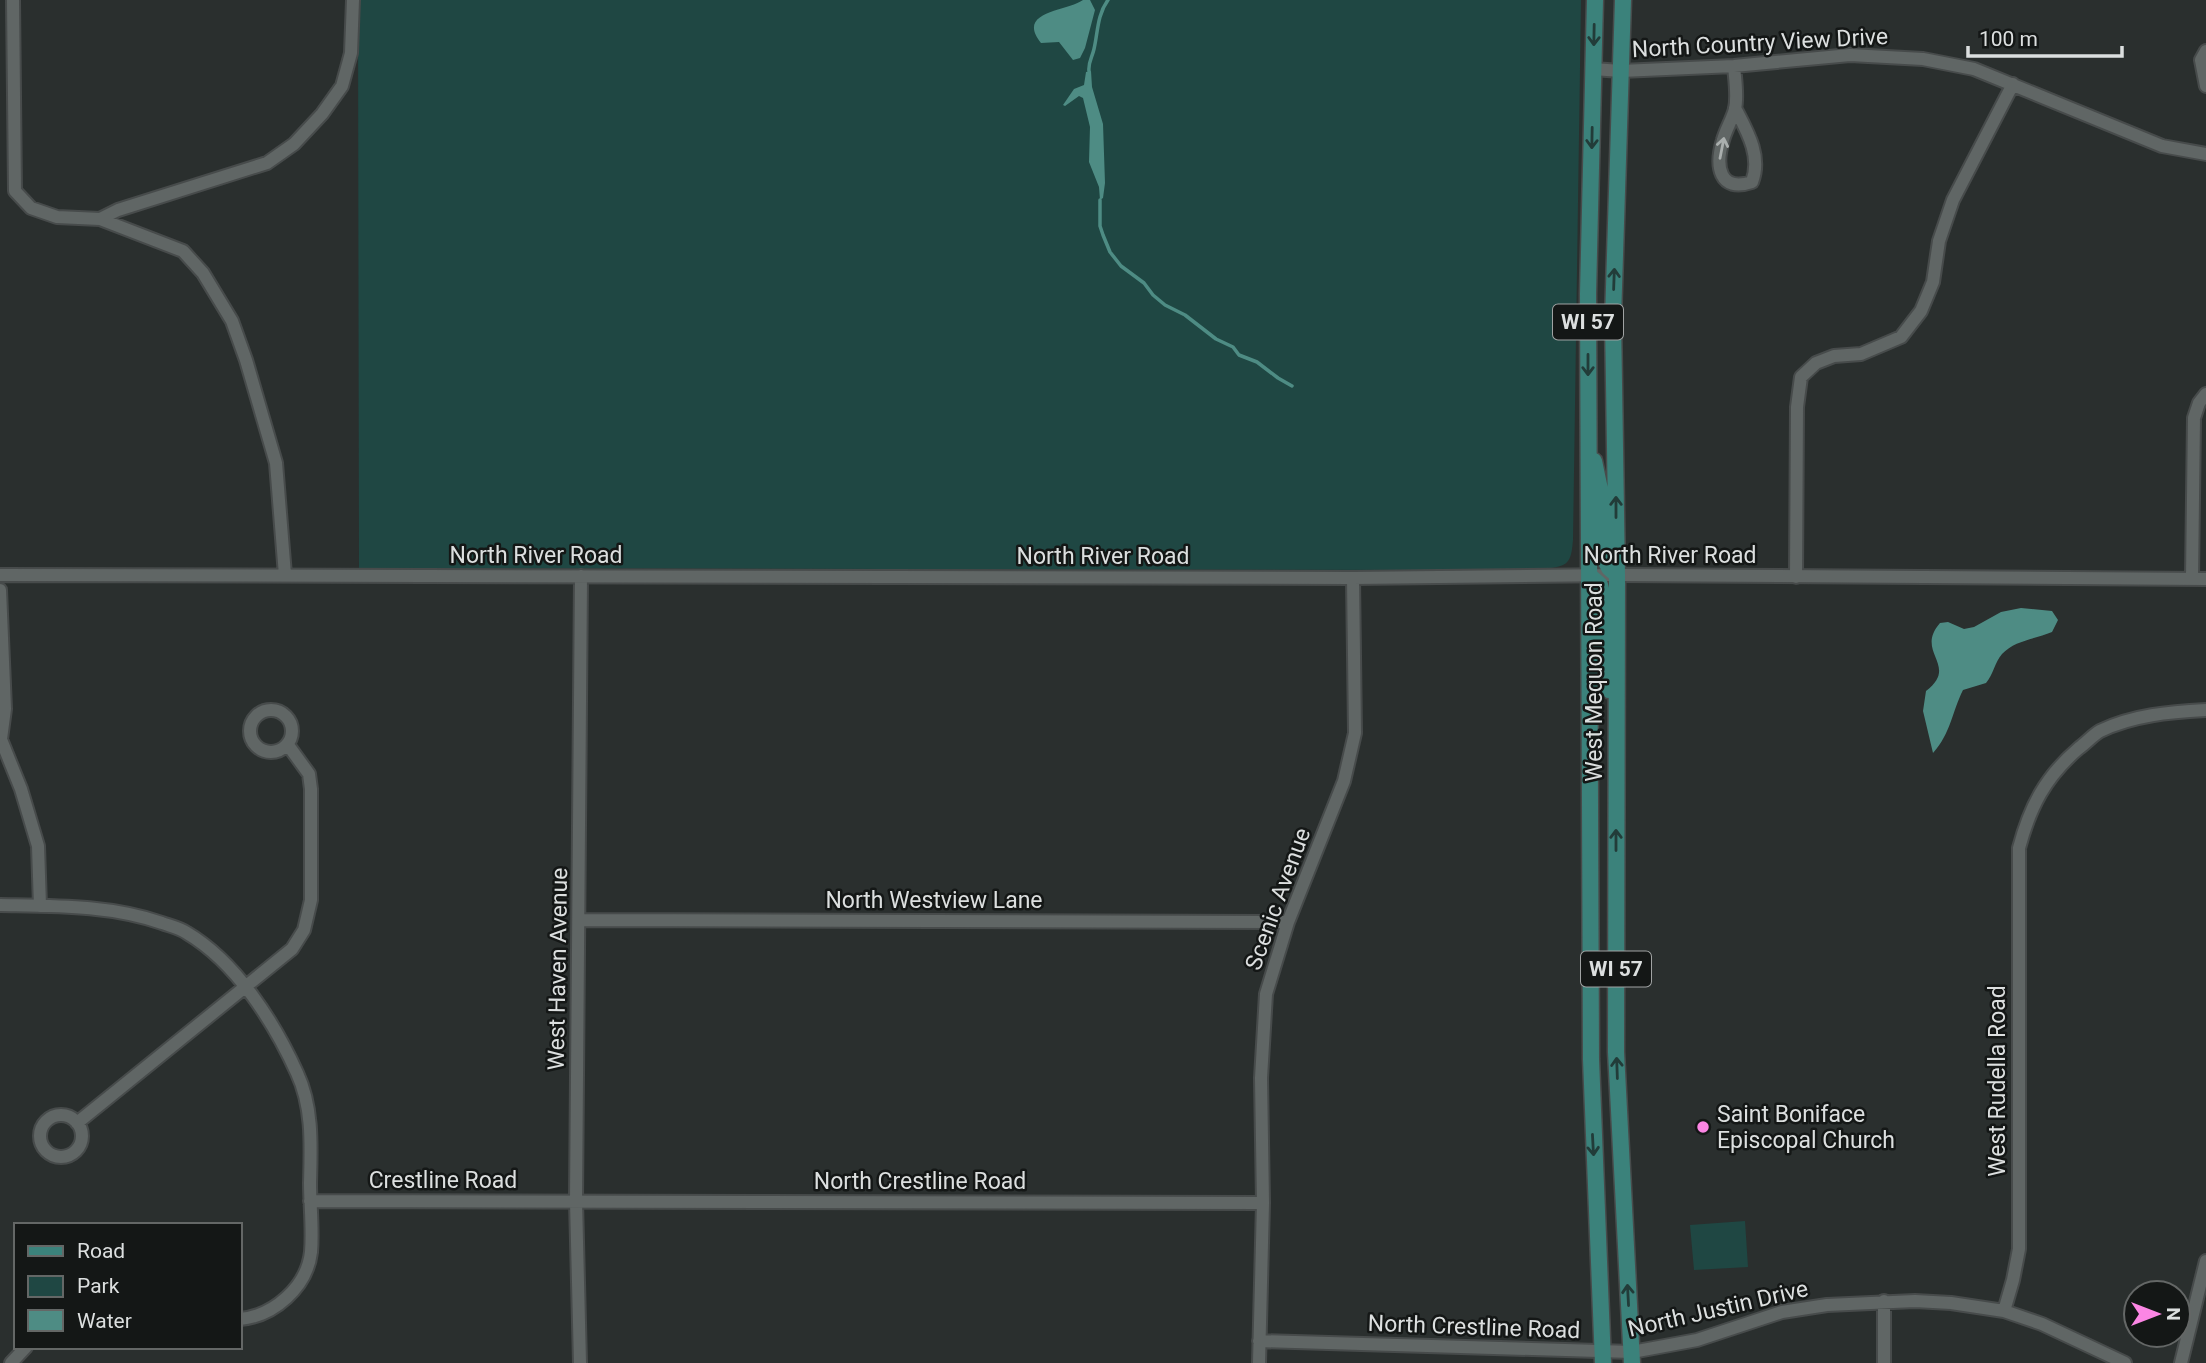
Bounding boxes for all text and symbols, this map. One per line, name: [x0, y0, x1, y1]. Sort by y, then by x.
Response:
scale bar: [1968, 14, 2122, 58]
one-way arrow: [1587, 23, 1601, 46]
street label: North Country View Drive: [1631, 23, 1889, 63]
text: 100 m: [1979, 27, 2038, 51]
one-way arrow: [1585, 126, 1598, 149]
one-way arrow: [1715, 137, 1729, 160]
one-way arrow: [1608, 268, 1621, 291]
road number: WI 57: [1553, 304, 1623, 340]
one-way arrow: [1581, 353, 1595, 376]
one-way arrow: [1609, 496, 1623, 519]
street label: North River Road: [449, 542, 623, 569]
street label: North River Road: [1583, 542, 1757, 569]
street label: North River Road: [1016, 543, 1190, 570]
street label: West Mequon Road: [1581, 582, 1608, 782]
street label: Scenic Avenue: [1240, 824, 1316, 974]
one-way arrow: [1609, 829, 1623, 852]
street label: West Haven Avenue: [543, 867, 573, 1071]
street label: North Westview Lane: [825, 887, 1043, 914]
road number: WI 57: [1581, 951, 1651, 986]
street label: West Rudella Road: [1984, 985, 2011, 1177]
one-way arrow: [1610, 1056, 1623, 1079]
place label: Saint Boniface Episcopal Church: [1717, 1101, 1895, 1154]
marker: Saint Boniface Episcopal Church: [1695, 1119, 1711, 1135]
one-way arrow: [1587, 1133, 1600, 1156]
street label: Crestline Road: [369, 1167, 517, 1194]
street label: North Crestline Road: [814, 1168, 1026, 1195]
legend: [14, 1223, 242, 1349]
text: Road: [77, 1239, 125, 1263]
text: Park: [77, 1274, 120, 1298]
street label: North Justin Drive: [1625, 1275, 1811, 1343]
north arrow: [2122, 1279, 2192, 1349]
one-way arrow: [1622, 1284, 1635, 1307]
text: N: [2162, 1307, 2185, 1321]
text: Water: [77, 1309, 132, 1333]
street label: North Crestline Road: [1367, 1310, 1581, 1344]

